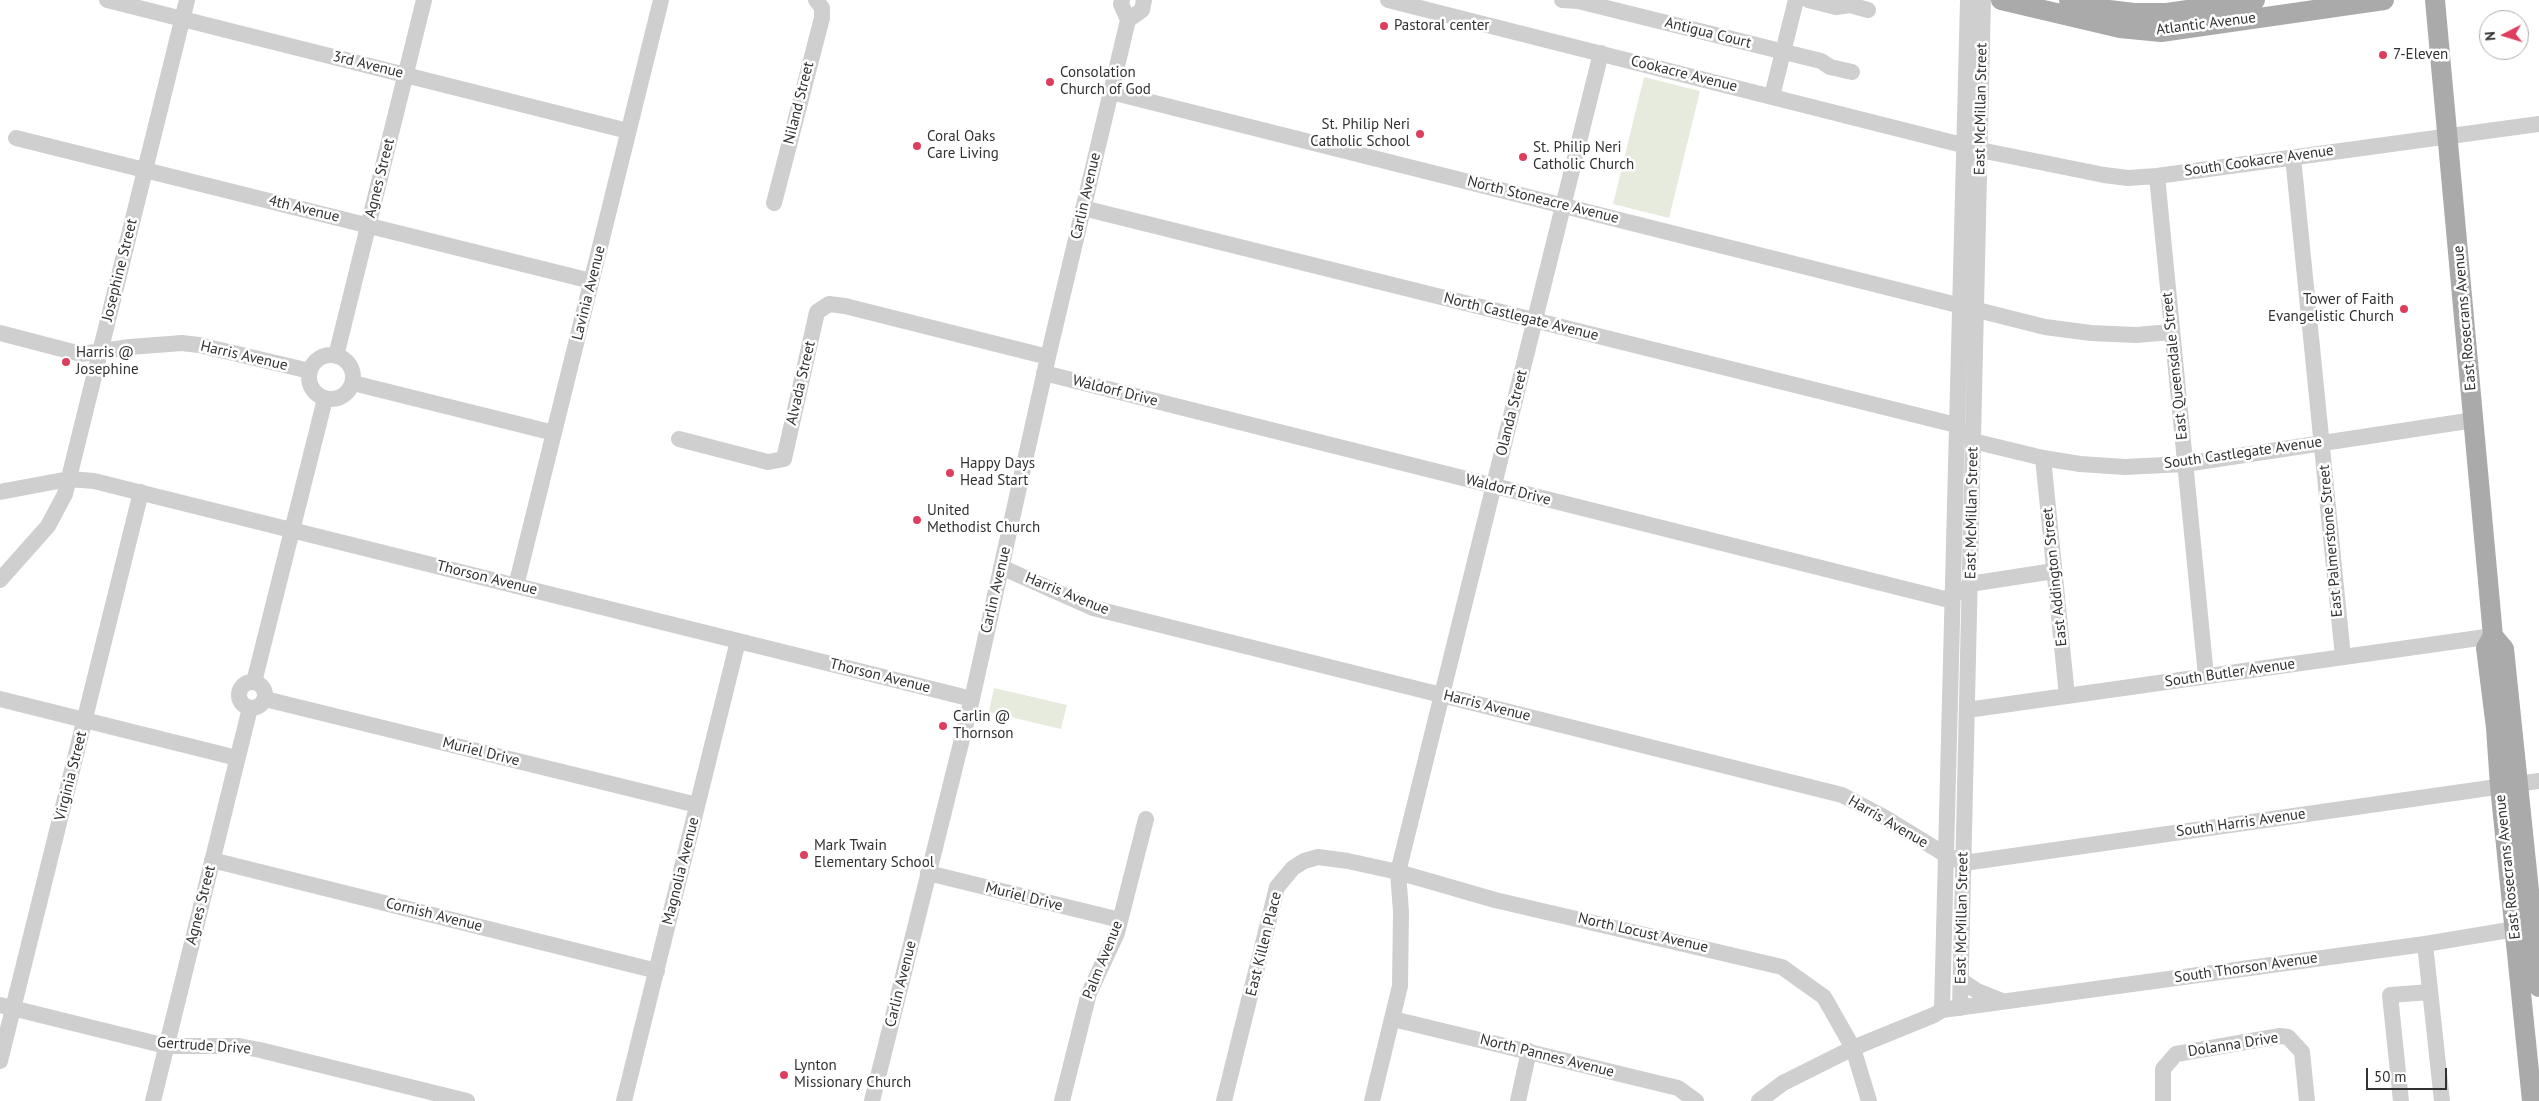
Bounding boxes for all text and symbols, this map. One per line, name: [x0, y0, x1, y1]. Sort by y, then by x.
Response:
street label: Atlantic Avenue: [2155, 9, 2257, 39]
north arrow: [2479, 10, 2529, 60]
street label: Antigua Court: [1663, 14, 1753, 52]
place label: Pastoral center: [1394, 17, 1489, 35]
marker: Pastoral center: [1378, 20, 1390, 32]
text: N: [2481, 31, 2499, 42]
street label: East McMillan Street: [1971, 43, 1991, 175]
place label: 7-Eleven: [2393, 46, 2448, 64]
street label: 3rd Avenue: [331, 48, 405, 82]
marker: 7-Eleven: [2377, 49, 2389, 61]
street label: Cookacre Avenue: [1629, 52, 1739, 96]
street label: Niland Street: [780, 60, 818, 146]
place label: Consolation Church of God: [1060, 64, 1151, 99]
marker: Consolation Church of God: [1044, 76, 1056, 88]
place label: St. Philip Neri Catholic School: [1310, 116, 1410, 151]
place label: Coral Oaks Care Living: [927, 128, 999, 163]
marker: St. Philip Neri Catholic School: [1414, 128, 1426, 140]
street label: Agnes Street: [361, 136, 399, 220]
place label: St. Philip Neri Catholic Church: [1533, 139, 1634, 174]
marker: Coral Oaks Care Living: [911, 140, 923, 152]
street label: South Cookacre Avenue: [2183, 142, 2335, 180]
street label: Carlin Avenue: [1067, 151, 1105, 241]
marker: St. Philip Neri Catholic Church: [1517, 151, 1529, 163]
street label: North Stoneacre Avenue: [1465, 172, 1621, 228]
street label: 4th Avenue: [267, 192, 341, 226]
street label: Josephine Street: [99, 217, 141, 323]
street label: Lavinia Avenue: [569, 244, 609, 342]
street label: East Rosecrans Avenue: [2450, 245, 2480, 391]
street label: North Castlegate Avenue: [1442, 289, 1600, 345]
street label: East Queensdale Street: [2158, 291, 2192, 441]
place label: Tower of Faith Evangelistic Church: [2268, 291, 2394, 326]
marker: Tower of Faith Evangelistic Church: [2398, 303, 2410, 315]
street label: Harris Avenue: [199, 337, 289, 375]
street label: Alvada Street: [783, 339, 819, 427]
place label: Harris @ Josephine: [76, 344, 139, 379]
marker: Harris @ Josephine: [60, 356, 72, 368]
street label: Olanda Street: [1493, 368, 1531, 458]
street label: Waldorf Drive: [1070, 372, 1160, 410]
street label: South Castlegate Avenue: [2163, 433, 2323, 473]
street label: East McMillan Street: [1962, 447, 1982, 579]
place label: Happy Days Head Start: [960, 455, 1035, 490]
street label: East Palmerstone Street: [2315, 464, 2347, 618]
marker: Happy Days Head Start: [944, 467, 956, 479]
street label: Waldorf Drive: [1463, 471, 1553, 509]
place label: United Methodist Church: [927, 502, 1040, 537]
street label: East Addington Street: [2039, 507, 2071, 647]
marker: United Methodist Church: [911, 514, 923, 526]
street label: Carlin Avenue: [977, 545, 1015, 635]
street label: Thorson Avenue: [435, 557, 539, 599]
street label: Harris Avenue: [1022, 569, 1112, 619]
street label: Thorson Avenue: [828, 655, 932, 697]
street label: South Butler Avenue: [2164, 655, 2296, 691]
street label: Harris Avenue: [1442, 687, 1532, 725]
place label: Carlin @ Thornson: [953, 708, 1013, 743]
marker: Carlin @ Thornson: [937, 720, 949, 732]
street label: Virginia Street: [51, 729, 91, 823]
street label: Muriel Drive: [441, 734, 521, 770]
street label: Harris Avenue: [1845, 792, 1931, 852]
street label: East Rosecrans Avenue: [2491, 794, 2525, 940]
street label: South Harris Avenue: [2175, 805, 2307, 841]
street label: Magnolia Avenue: [659, 815, 703, 927]
place label: Mark Twain Elementary School: [814, 837, 934, 872]
marker: Mark Twain Elementary School: [798, 849, 810, 861]
street label: East McMillan Street: [1952, 852, 1972, 984]
street label: Agnes Street: [182, 863, 220, 947]
street label: Muriel Drive: [984, 879, 1064, 915]
street label: East Killen Place: [1242, 890, 1286, 998]
street label: Cornish Avenue: [384, 894, 484, 936]
street label: North Locust Avenue: [1576, 909, 1710, 957]
street label: Palm Avenue: [1079, 918, 1127, 1002]
street label: Carlin Avenue: [882, 939, 920, 1029]
street label: South Thorson Avenue: [2173, 949, 2319, 987]
street label: Dolanna Drive: [2187, 1029, 2279, 1061]
street label: North Pannes Avenue: [1478, 1031, 1616, 1081]
street label: Gertrude Drive: [157, 1034, 251, 1058]
place label: Lynton Missionary Church: [794, 1057, 911, 1092]
scale bar: [2369, 1058, 2450, 1090]
text: 50 m: [2374, 1067, 2407, 1086]
marker: Lynton Missionary Church: [778, 1069, 790, 1081]

